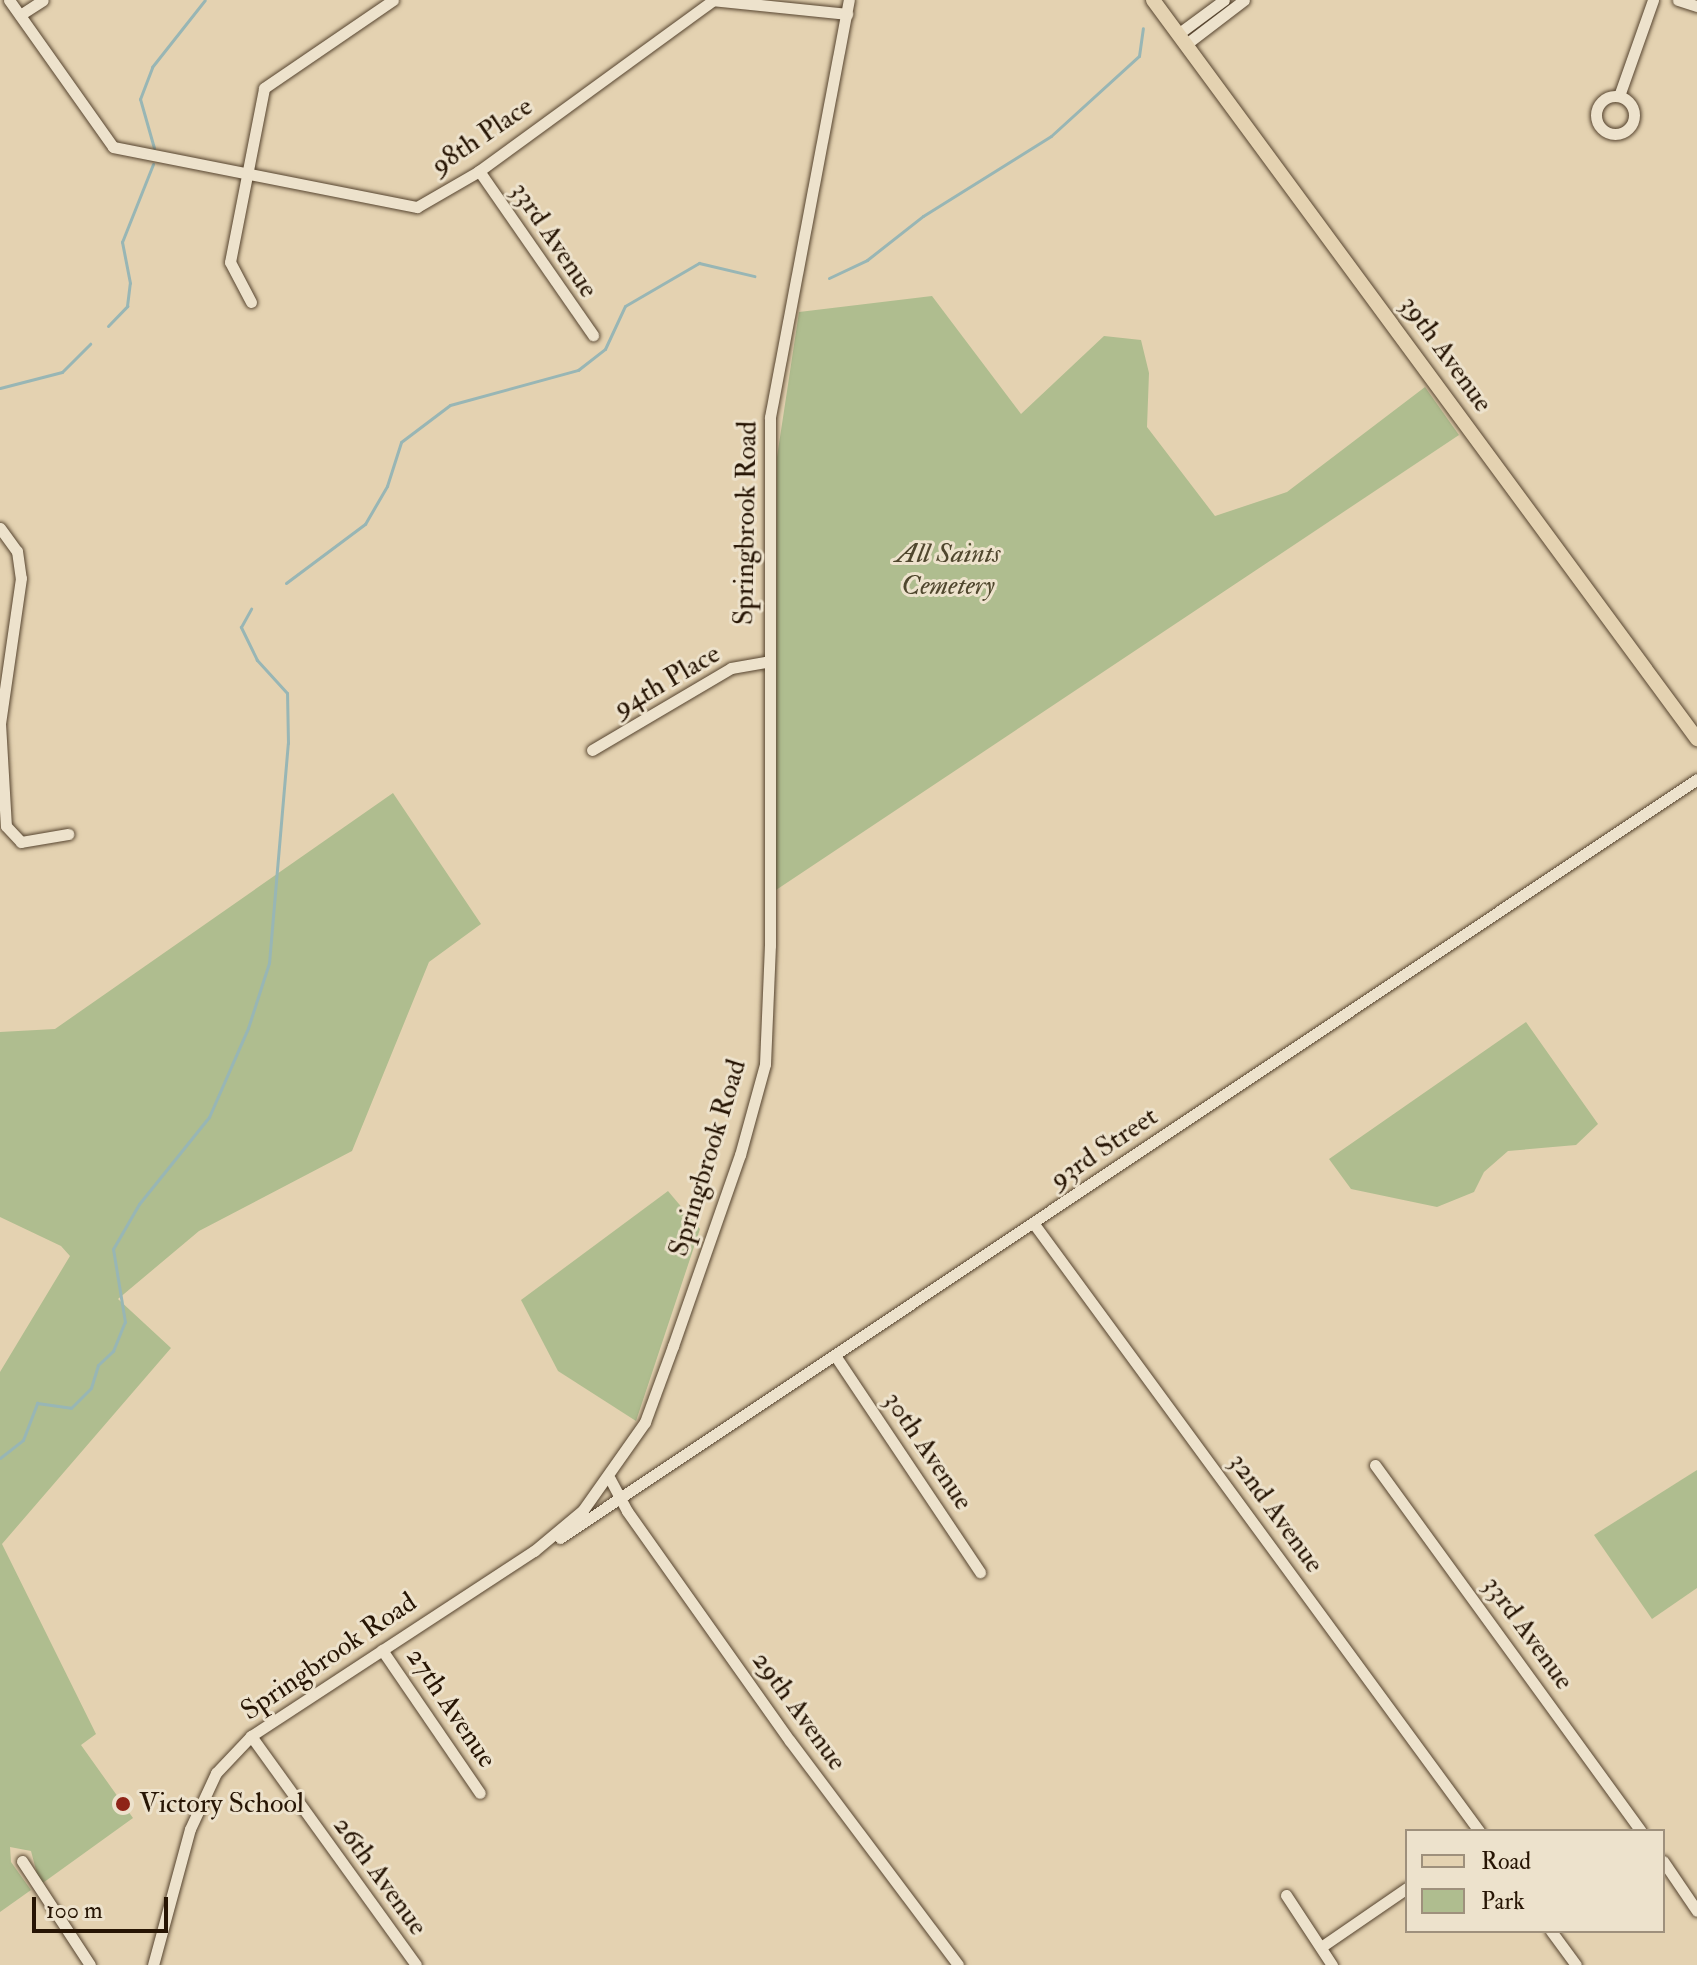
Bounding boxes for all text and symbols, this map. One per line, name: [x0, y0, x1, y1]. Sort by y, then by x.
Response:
street label: 98th Place: [425, 90, 539, 182]
street label: 33rd Avenue: [503, 176, 605, 304]
street label: 39th Avenue: [1392, 289, 1500, 419]
street label: Springbrook Road: [727, 421, 765, 625]
park label: All Saints Cemetery: [895, 537, 1001, 603]
street label: 94th Place: [608, 637, 726, 725]
street label: Springbrook Road: [662, 1055, 754, 1261]
street label: 93rd Street: [1044, 1100, 1164, 1196]
street label: 30th Avenue: [876, 1385, 980, 1517]
street label: 32nd Avenue: [1221, 1446, 1331, 1580]
street label: 33rd Avenue: [1475, 1570, 1581, 1696]
street label: Springbrook Road: [235, 1586, 423, 1728]
street label: 27th Avenue: [399, 1642, 503, 1774]
street label: 29th Avenue: [744, 1645, 854, 1777]
place label: Victory School: [139, 1787, 304, 1821]
marker: Victory School: [114, 1795, 132, 1813]
street label: 26th Avenue: [326, 1810, 434, 1942]
legend: [1405, 1829, 1665, 1933]
text: Road: [1481, 1846, 1531, 1877]
scale bar: [36, 1881, 172, 1931]
text: Park: [1481, 1886, 1525, 1917]
text: 100 m: [46, 1895, 103, 1926]

